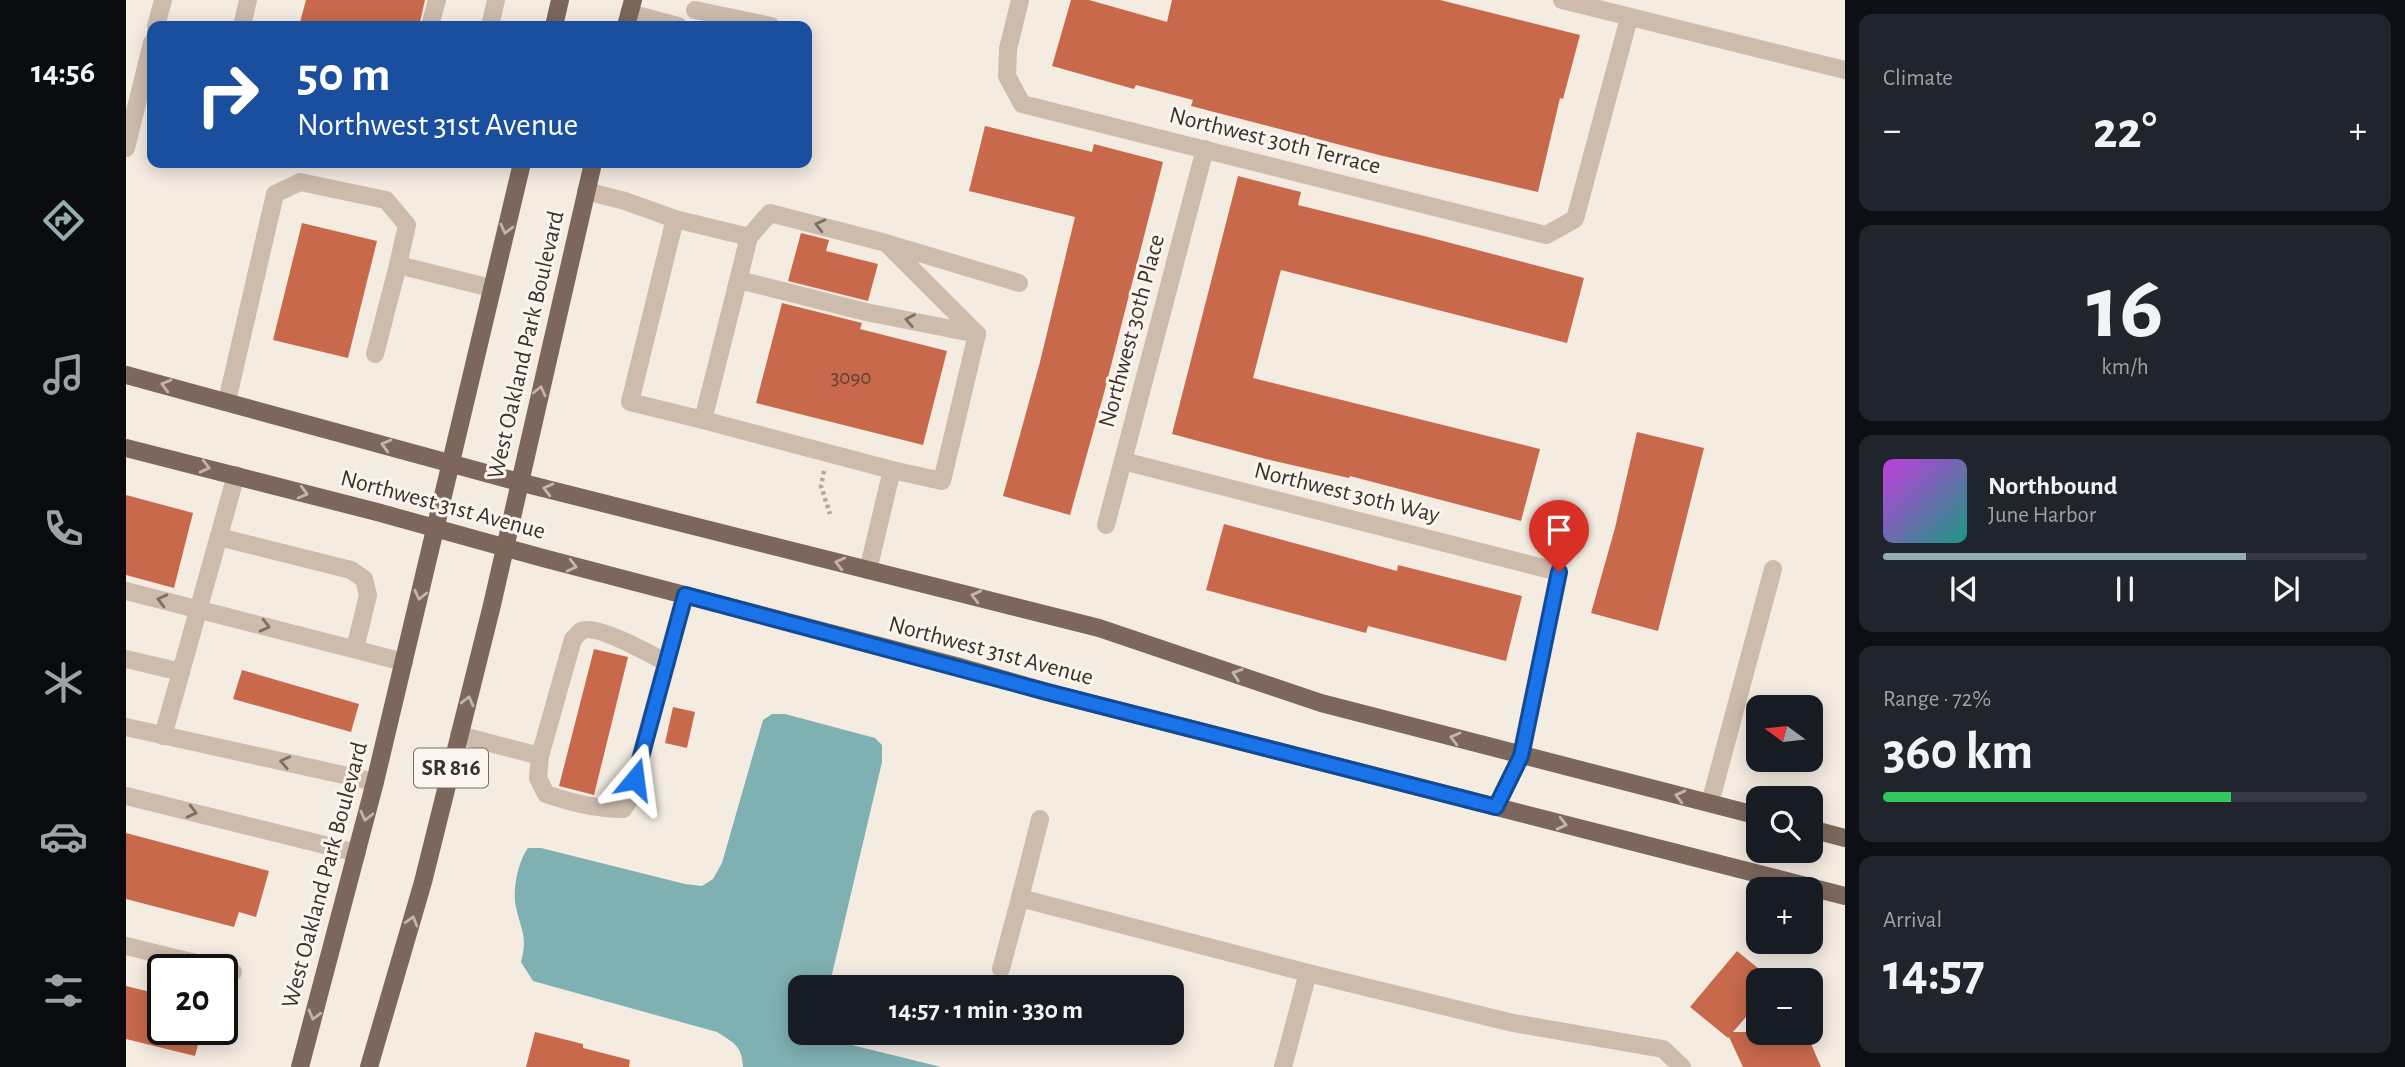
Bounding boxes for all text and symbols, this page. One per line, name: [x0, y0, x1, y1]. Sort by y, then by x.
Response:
icon: right: [182, 49, 273, 140]
text: 50 m: [297, 51, 391, 100]
text: 14:56: [31, 56, 95, 88]
text: Climate: [1883, 67, 1953, 90]
street label: Northwest 30th Terrace: [1167, 103, 1383, 179]
text: 22°: [2093, 105, 2157, 157]
text: Northwest 31st Avenue: [297, 109, 578, 141]
text: −: [1883, 112, 1901, 150]
text: +: [2349, 112, 2367, 150]
icon: directions: [39, 196, 88, 245]
street label: West Oakland Park Boulevard: [483, 209, 569, 481]
one-way arrow: [814, 219, 826, 234]
one-way arrow: [500, 223, 514, 235]
street label: Northwest 30th Place: [1095, 232, 1169, 430]
text: 16: [2087, 263, 2163, 354]
one-way arrow: [904, 314, 916, 329]
icon: music: [39, 350, 88, 399]
text: km/h: [2101, 356, 2149, 379]
house number: 3090: [831, 367, 871, 388]
one-way arrow: [161, 379, 173, 394]
one-way arrow: [532, 385, 546, 397]
one-way arrow: [380, 439, 392, 454]
street label: Northwest 30th Way: [1252, 458, 1442, 528]
one-way arrow: [199, 459, 211, 473]
street label: Northwest 31st Avenue: [338, 466, 548, 544]
text: Northbound: [1988, 473, 2117, 499]
one-way arrow: [543, 483, 555, 497]
one-way arrow: [296, 484, 308, 499]
pin: [1529, 500, 1589, 572]
icon: phone: [39, 504, 88, 553]
text: June Harbor: [1988, 504, 2096, 527]
icon: arrive: [1540, 511, 1578, 549]
one-way arrow: [834, 557, 846, 571]
one-way arrow: [565, 558, 577, 572]
icon: previous: [1945, 570, 1983, 608]
icon: pause: [2106, 570, 2144, 608]
icon: next: [2267, 570, 2305, 608]
one-way arrow: [413, 589, 428, 601]
one-way arrow: [970, 590, 982, 604]
one-way arrow: [156, 594, 168, 608]
street label: Northwest 31st Avenue: [886, 612, 1096, 690]
one-way arrow: [259, 618, 271, 632]
icon: climate: [39, 658, 88, 707]
one-way arrow: [1231, 668, 1243, 682]
text: Range · 72%: [1883, 688, 1991, 711]
one-way arrow: [460, 695, 474, 707]
north arrow: [1746, 695, 1824, 772]
map controls: [1746, 695, 1823, 1045]
text: 360 km: [1883, 726, 2033, 778]
one-way arrow: [1449, 732, 1461, 746]
street label: West Oakland Park Boulevard: [278, 739, 372, 1011]
position arrow: [598, 742, 672, 816]
road number: SR 816: [414, 748, 488, 788]
one-way arrow: [279, 756, 291, 771]
button: search: [1746, 786, 1823, 863]
one-way arrow: [1674, 790, 1686, 804]
one-way arrow: [186, 804, 198, 818]
one-way arrow: [360, 810, 375, 822]
icon: car: [39, 812, 88, 861]
one-way arrow: [1556, 816, 1568, 830]
button: +: [1746, 877, 1823, 954]
text: Arrival: [1883, 909, 1942, 932]
one-way arrow: [403, 916, 418, 928]
text: 14:57: [1883, 947, 1985, 999]
speed limit sign: 20: [147, 954, 238, 1045]
icon: filters: [39, 966, 88, 1015]
button: −: [1746, 968, 1823, 1045]
text: 14:57 · 1 min · 330 m: [889, 997, 1083, 1023]
one-way arrow: [308, 1009, 322, 1021]

